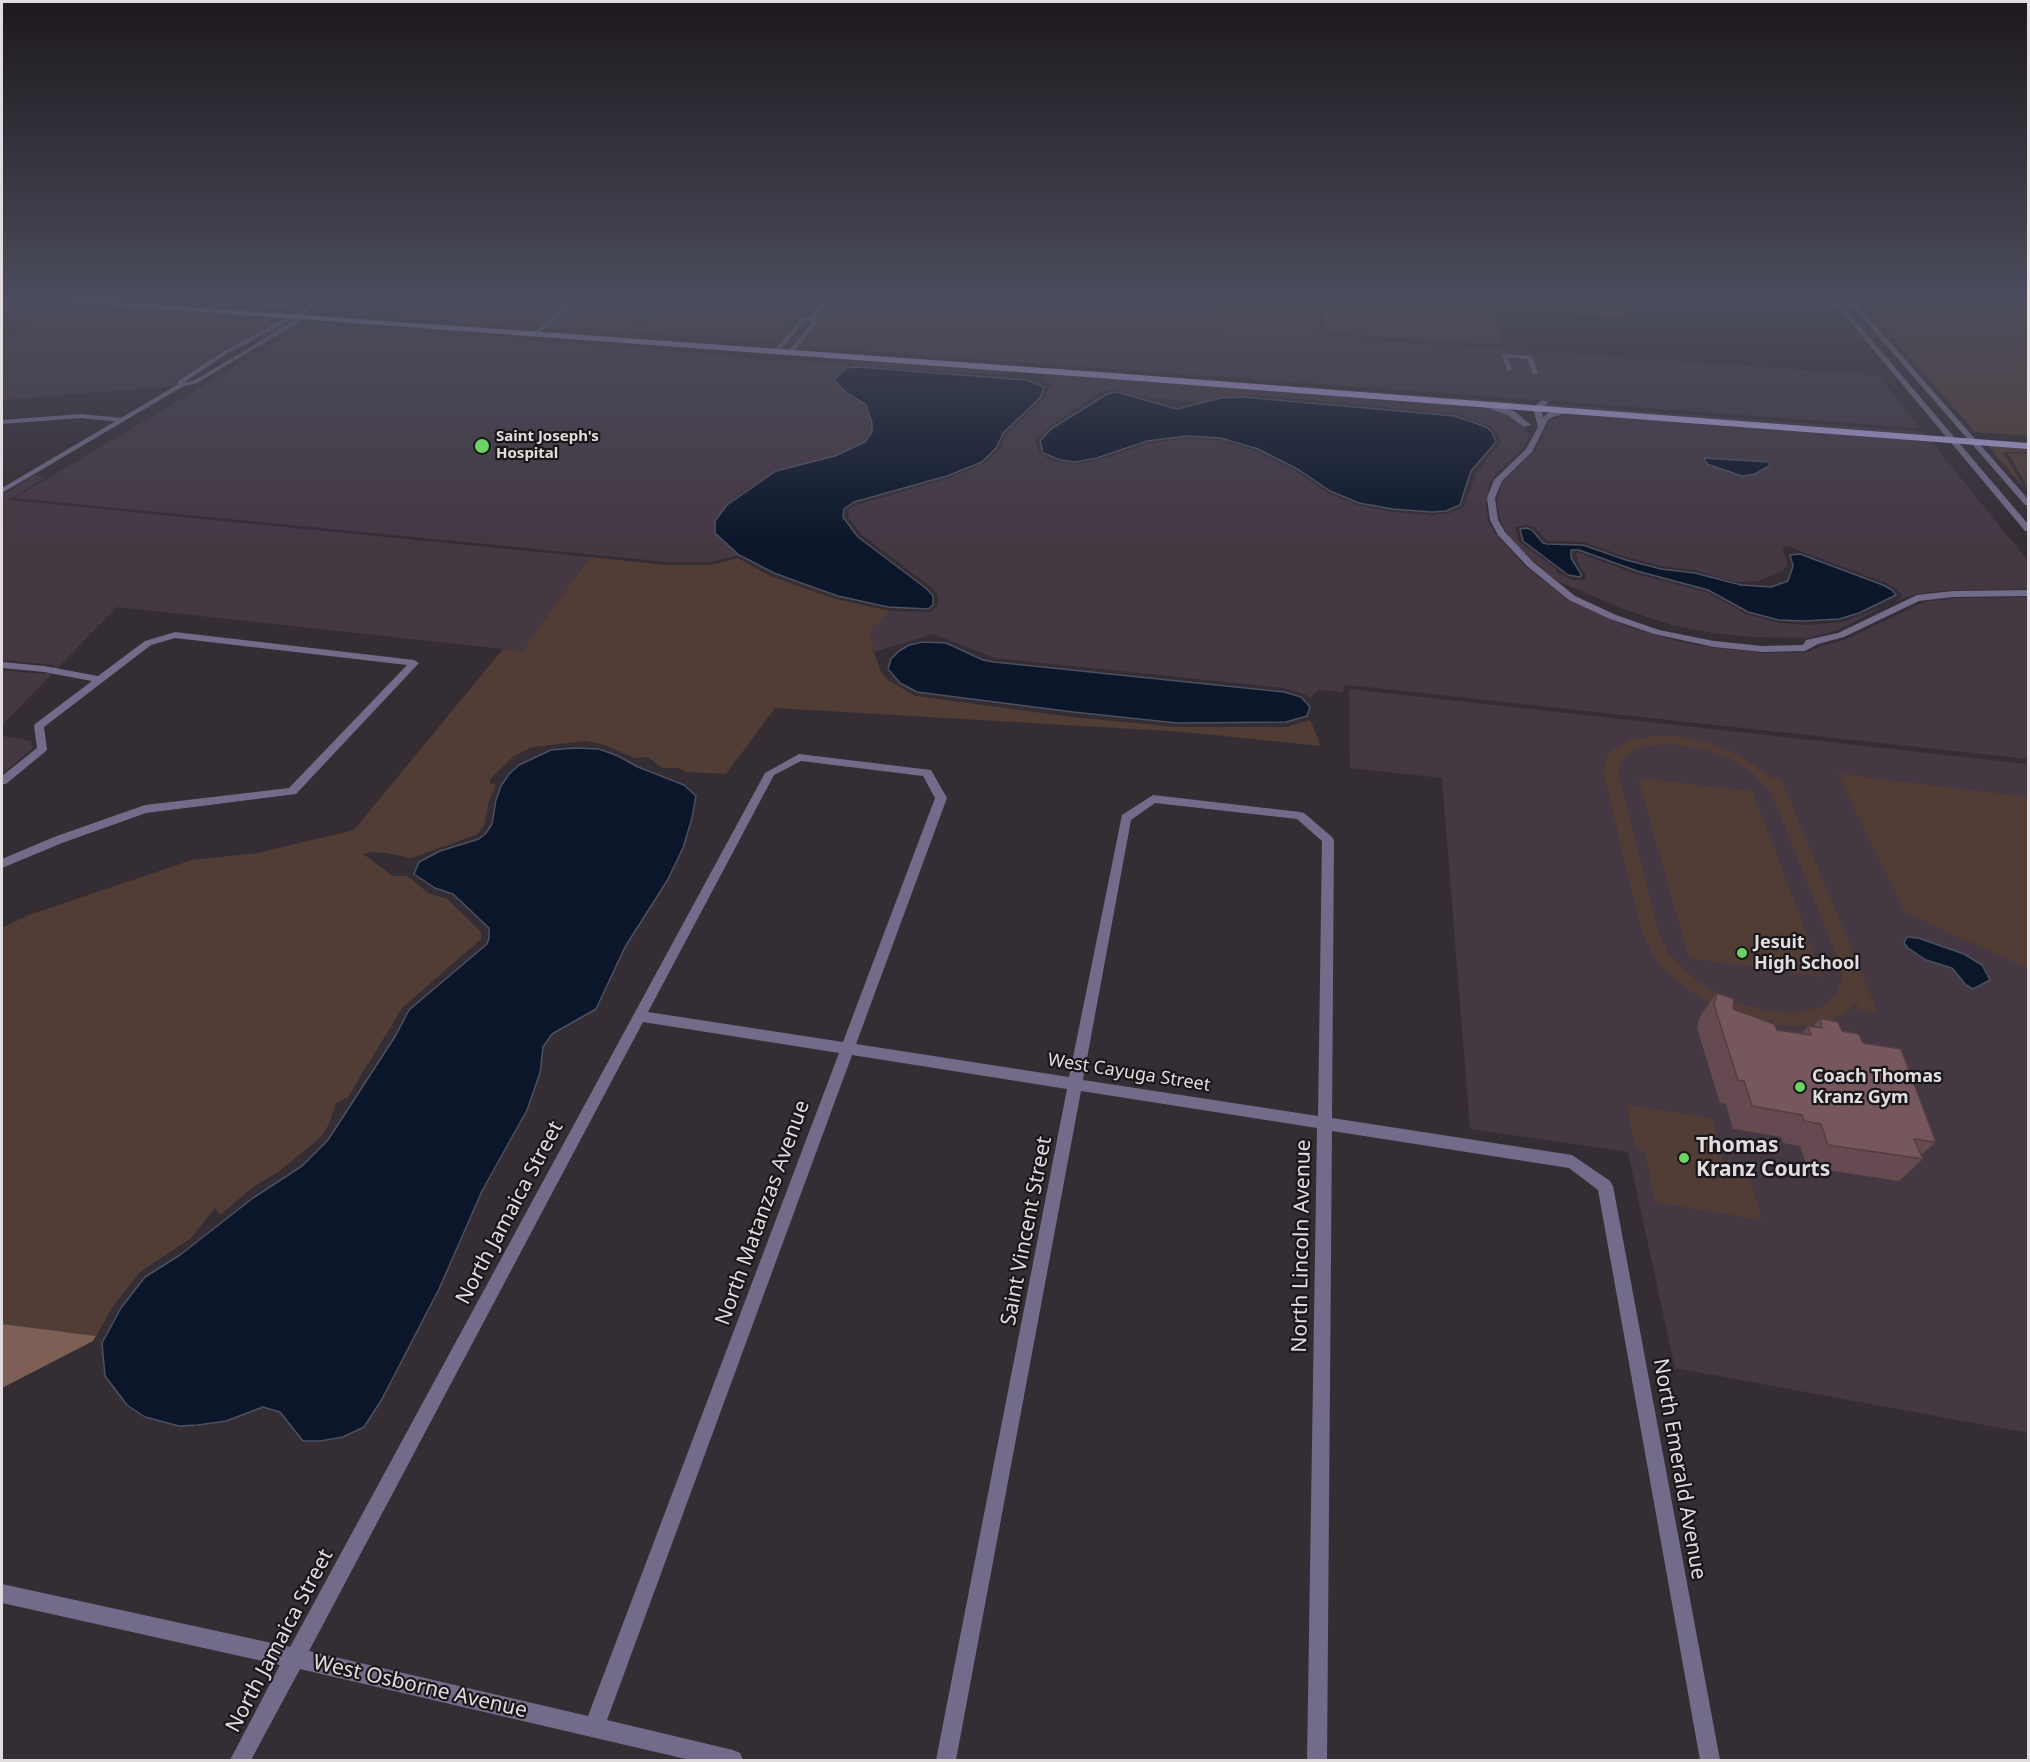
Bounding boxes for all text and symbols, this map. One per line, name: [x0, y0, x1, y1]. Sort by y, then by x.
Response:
place label: Saint Joseph's Hospital: [496, 428, 599, 463]
marker: Saint Joseph's Hospital: [473, 437, 491, 455]
place label: Jesuit High School: [1754, 932, 1860, 974]
marker: Jesuit High School: [1735, 946, 1749, 960]
street label: West Cayuga Street: [1046, 1049, 1212, 1097]
place label: Coach Thomas Kranz Gym: [1812, 1066, 1942, 1108]
marker: Coach Thomas Kranz Gym: [1793, 1080, 1807, 1094]
street label: North Matanzas Avenue: [711, 1097, 815, 1329]
street label: North Jamaica Street: [451, 1117, 569, 1309]
place label: Thomas Kranz Courts: [1696, 1133, 1830, 1183]
street label: Saint Vincent Street: [996, 1134, 1058, 1328]
street label: North Lincoln Avenue: [1288, 1139, 1316, 1353]
marker: Thomas Kranz Courts: [1677, 1151, 1691, 1165]
street label: North Emerald Avenue: [1647, 1356, 1711, 1582]
street label: North Jamaica Street: [221, 1545, 339, 1737]
street label: West Osborne Avenue: [311, 1650, 529, 1724]

